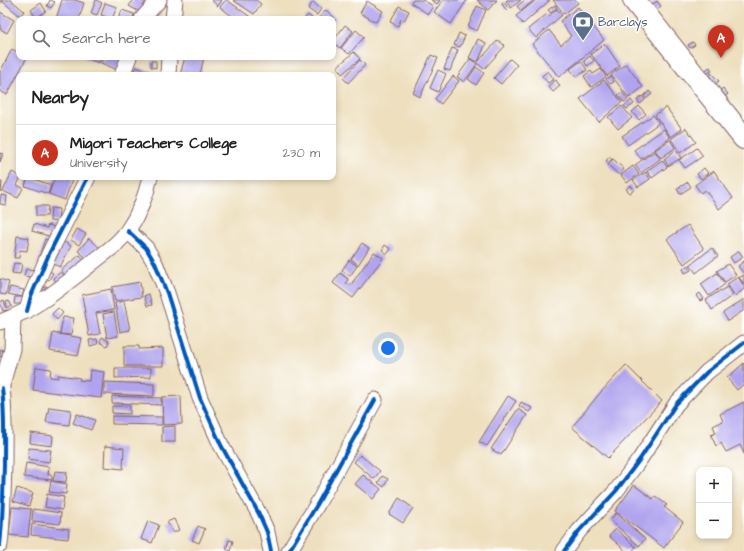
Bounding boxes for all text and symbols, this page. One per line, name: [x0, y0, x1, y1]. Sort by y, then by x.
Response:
bank icon: Barclays: [570, 9, 596, 42]
place label: Barclays: [598, 14, 647, 32]
search box: [16, 16, 336, 60]
pin: A: [708, 25, 734, 58]
icon: search: [30, 27, 52, 49]
text: Search here: [62, 28, 151, 49]
text: Nearby: [32, 86, 89, 110]
text: Migori Teachers College: [70, 133, 237, 154]
text: A: [41, 144, 49, 162]
text: 230 m: [282, 144, 320, 162]
text: University: [70, 154, 128, 172]
your location: [378, 338, 398, 358]
map controls: [696, 467, 732, 539]
button: +: [696, 467, 732, 503]
button: −: [696, 503, 732, 539]

